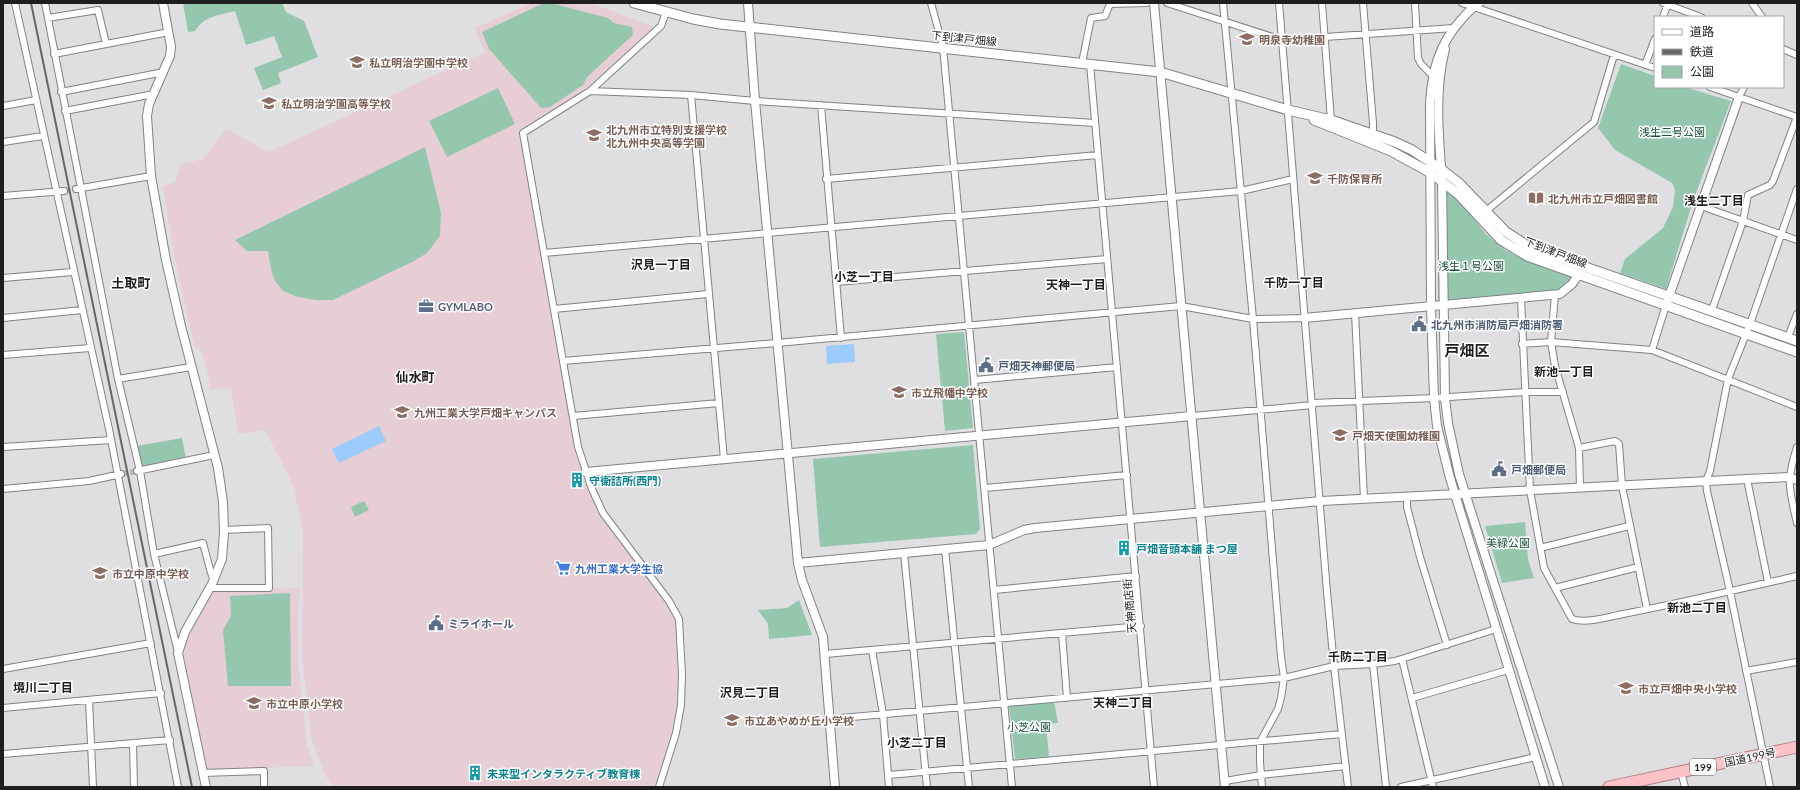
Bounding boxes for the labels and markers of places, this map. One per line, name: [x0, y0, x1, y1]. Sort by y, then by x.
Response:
school or university icon: 明泉寺幼稚園: [1238, 30, 1256, 48]
place label: 明泉寺幼稚園: [1259, 33, 1325, 46]
school or university icon: 私立明治学園中学校: [348, 53, 366, 71]
place label: 私立明治学園中学校: [369, 56, 468, 69]
school or university icon: 私立明治学園高等学校: [260, 94, 278, 112]
place label: 私立明治学園高等学校: [281, 97, 391, 110]
place label: 北九州市立特別支援学校 北九州中央高等学園: [606, 123, 727, 149]
school or university icon: 北九州市立特別支援学校 北九州中央高等学園: [585, 126, 603, 144]
school or university icon: 千防保育所: [1306, 169, 1324, 187]
place label: 千防保育所: [1327, 172, 1382, 185]
library icon: 北九州市立戸畑図書館: [1527, 189, 1545, 207]
place label: 北九州市立戸畑図書館: [1548, 192, 1658, 205]
office icon: GYMLABO: [417, 297, 435, 315]
place label: GYMLABO: [438, 300, 493, 313]
public building icon: 北九州市消防局戸畑消防署: [1410, 315, 1428, 333]
place label: 北九州市消防局戸畑消防署: [1431, 318, 1563, 331]
public building icon: 戸畑天神郵便局: [977, 356, 995, 374]
place label: 戸畑天神郵便局: [998, 359, 1075, 372]
school or university icon: 市立飛幡中学校: [890, 383, 908, 401]
place label: 市立飛幡中学校: [911, 386, 988, 399]
school or university icon: 九州工業大学戸畑キャンパス: [393, 403, 411, 421]
place label: 九州工業大学戸畑キャンパス: [414, 406, 557, 419]
school or university icon: 戸畑天使園幼稚園: [1331, 426, 1349, 444]
place label: 戸畑天使園幼稚園: [1352, 429, 1440, 442]
public building icon: 戸畑郵便局: [1490, 460, 1508, 478]
place label: 戸畑郵便局: [1511, 463, 1566, 476]
building icon: 守衛詰所(西門): [568, 471, 586, 489]
place label: 守衛詰所(西門): [589, 474, 661, 487]
building icon: 戸畑音頭本舗 まつ屋: [1115, 539, 1133, 557]
place label: 戸畑音頭本舗 まつ屋: [1136, 542, 1238, 555]
supermarket icon: 九州工業大学生協: [554, 559, 572, 577]
place label: 九州工業大学生協: [575, 562, 663, 575]
school or university icon: 市立中原中学校: [91, 564, 109, 582]
place label: 市立中原中学校: [112, 567, 189, 580]
public building icon: ミライホール: [427, 614, 445, 632]
place label: ミライホール: [448, 617, 514, 630]
school or university icon: 市立戸畑中央小学校: [1617, 679, 1635, 697]
place label: 市立戸畑中央小学校: [1638, 682, 1737, 695]
school or university icon: 市立中原小学校: [245, 694, 263, 712]
place label: 市立中原小学校: [266, 697, 343, 710]
school or university icon: 市立あやめが丘小学校: [723, 711, 741, 729]
place label: 市立あやめが丘小学校: [744, 714, 854, 727]
building icon: 未来型インタラクティブ教育棟: [466, 764, 484, 782]
place label: 未来型インタラクティブ教育棟: [487, 767, 640, 780]

